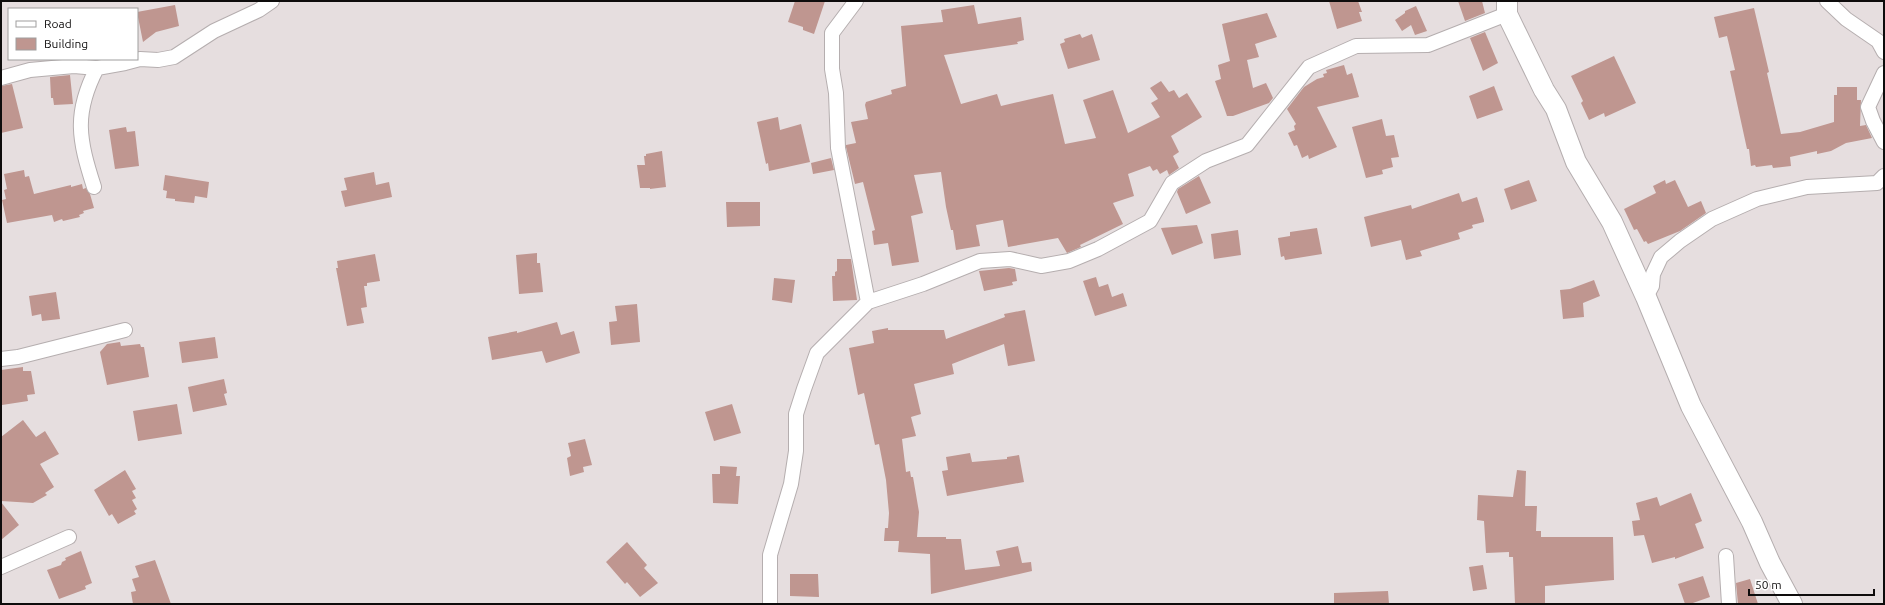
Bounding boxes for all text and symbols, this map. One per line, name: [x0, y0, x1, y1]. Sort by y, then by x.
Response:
legend: [8, 8, 138, 60]
text: Road: [44, 17, 72, 30]
text: Building: [44, 37, 88, 50]
scale bar: [1749, 571, 1874, 597]
text: 50 m: [1755, 578, 1782, 591]

